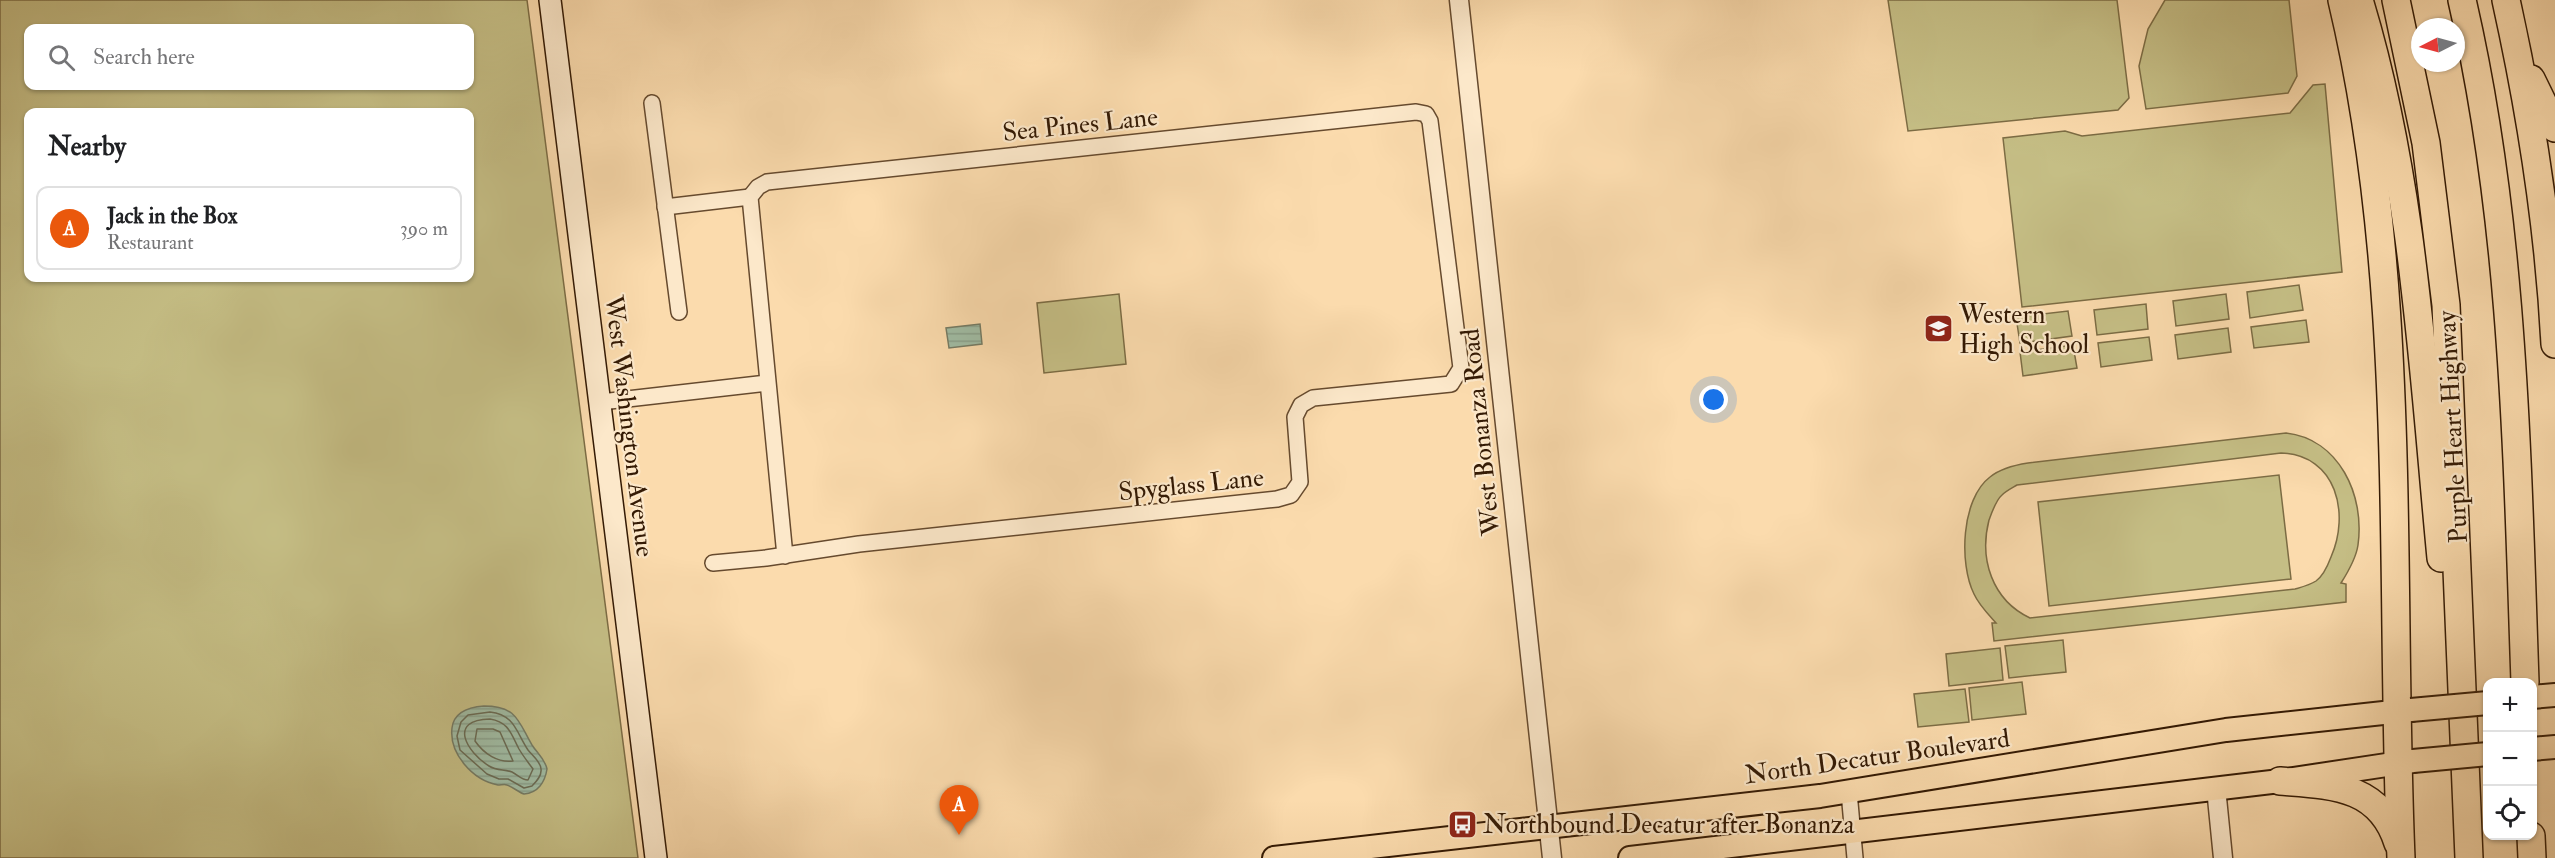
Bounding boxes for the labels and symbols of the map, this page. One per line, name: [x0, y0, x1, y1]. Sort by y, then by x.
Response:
north arrow: [2411, 18, 2465, 72]
street label: Sea Pines Lane: [1001, 101, 1159, 149]
street label: West Washington Avenue: [597, 293, 661, 559]
place label: Western High School: [1958, 299, 2090, 361]
street label: Purple Heart Highway: [2431, 309, 2476, 544]
school or university icon: Western High School: [1922, 313, 1954, 345]
street label: West Bonanza Road: [1454, 327, 1508, 538]
your location: [1699, 385, 1728, 414]
street label: Spyglass Lane: [1117, 461, 1266, 510]
street label: North Decatur Boulevard: [1743, 723, 2012, 791]
pin: A: [940, 786, 978, 835]
bus stop icon: Northbound Decatur after Bonanza: [1446, 808, 1478, 840]
place label: Northbound Decatur after Bonanza: [1483, 809, 1855, 841]

